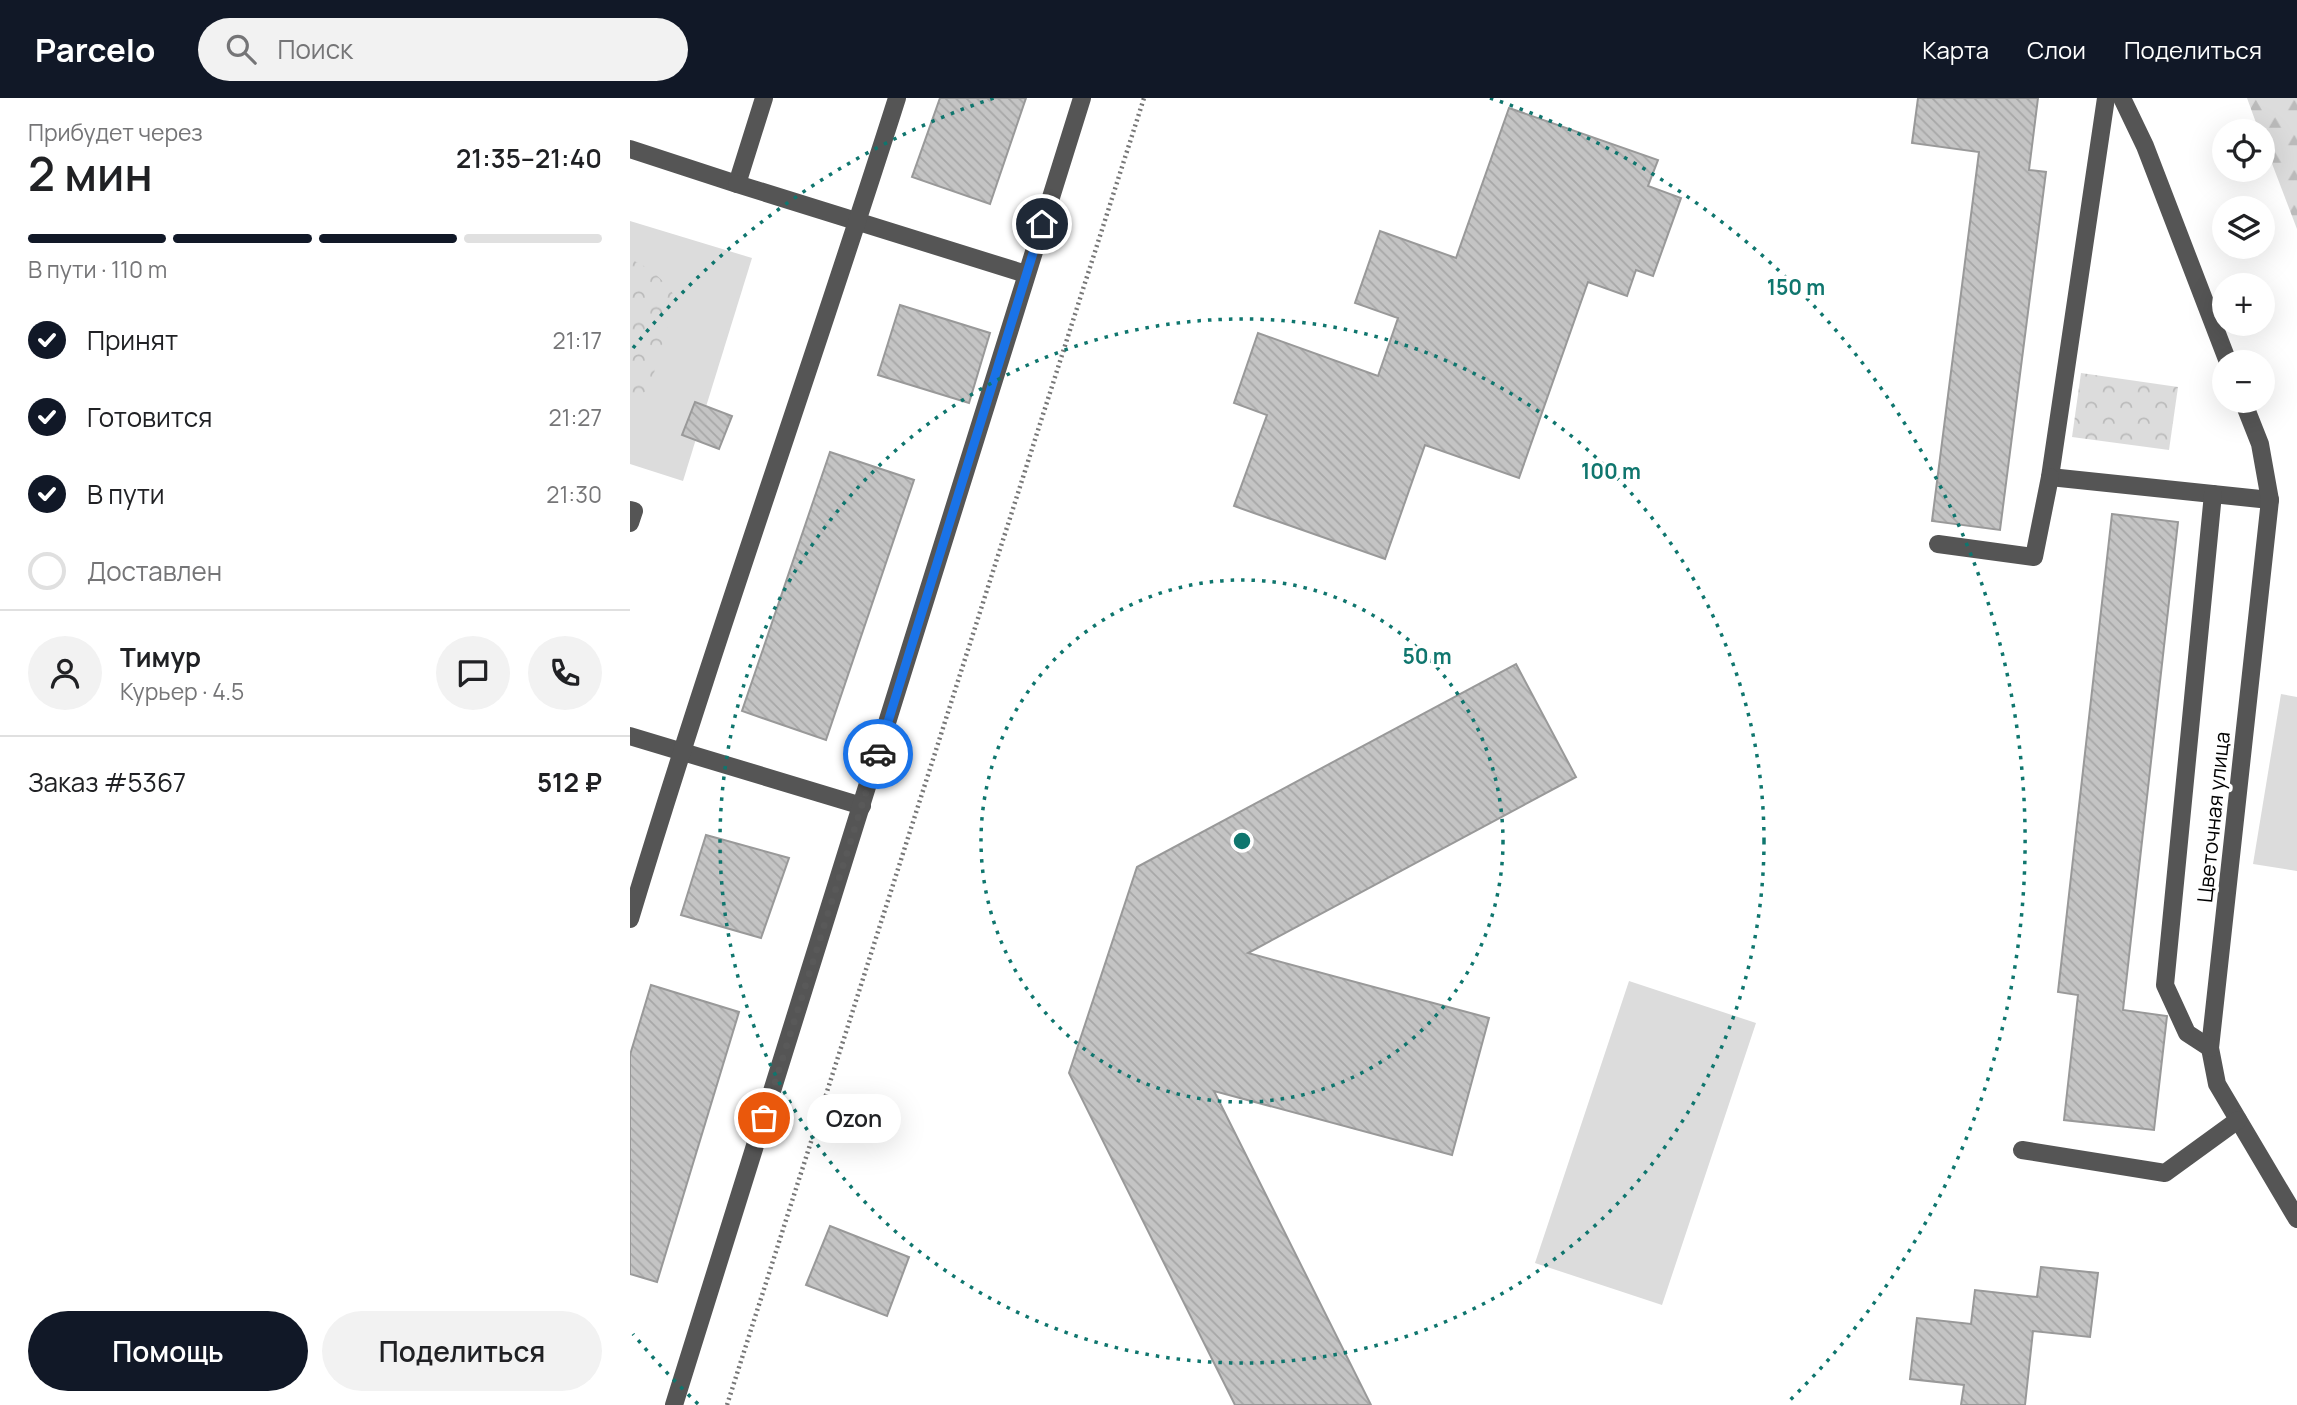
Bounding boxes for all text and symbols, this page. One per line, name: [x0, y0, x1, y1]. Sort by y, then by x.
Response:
search box: [198, 18, 688, 81]
text: Parcelo: [35, 27, 156, 72]
icon: search: [222, 30, 260, 68]
text: Поиск: [278, 31, 353, 67]
text: Карта: [1922, 33, 1989, 66]
text: Слои: [2027, 33, 2086, 66]
text: Поделиться: [2124, 33, 2262, 66]
text: Прибудет через: [28, 116, 203, 148]
map controls: [2212, 119, 2275, 413]
button: locate: [2212, 119, 2275, 182]
text: 21:35–21:40: [456, 140, 602, 176]
text: 2 мин: [28, 142, 153, 205]
pin: [1012, 194, 1072, 254]
button: layers: [2212, 196, 2275, 259]
icon: home: [1023, 205, 1061, 243]
text: В пути · 110 m: [28, 253, 167, 285]
text: 150 m: [1767, 273, 1825, 301]
button: +: [2212, 273, 2275, 336]
icon: check: [28, 321, 66, 359]
text: Принят: [87, 322, 178, 358]
text: 21:17: [553, 324, 602, 356]
button: −: [2212, 350, 2275, 413]
icon: check: [28, 398, 66, 436]
text: Готовится: [87, 399, 212, 435]
text: 21:27: [548, 401, 602, 433]
text: 100 m: [1581, 457, 1641, 485]
icon: check: [28, 475, 66, 513]
text: В пути: [87, 476, 165, 512]
text: 21:30: [546, 478, 602, 510]
text: Доставлен: [87, 553, 222, 589]
button: person: [28, 636, 102, 710]
button: chat: [436, 636, 510, 710]
button: phone: [528, 636, 602, 710]
text: Тимур: [120, 639, 201, 675]
text: 50 m: [1402, 642, 1452, 670]
text: Курьер · 4.5: [120, 675, 244, 707]
courier: [843, 719, 913, 789]
street label: Цветочная улица: [2190, 730, 2236, 904]
icon: car: [859, 735, 897, 773]
text: Заказ #5367: [28, 764, 186, 800]
text: 512 ₽: [537, 764, 602, 800]
centre of rings: [1230, 829, 1254, 853]
pin: [734, 1088, 794, 1148]
callout: Ozon: [806, 1094, 900, 1142]
icon: bag: [745, 1099, 783, 1137]
text: Ozon: [826, 1102, 882, 1134]
button: Помощь: [28, 1311, 308, 1391]
button: Поделиться: [322, 1311, 602, 1391]

